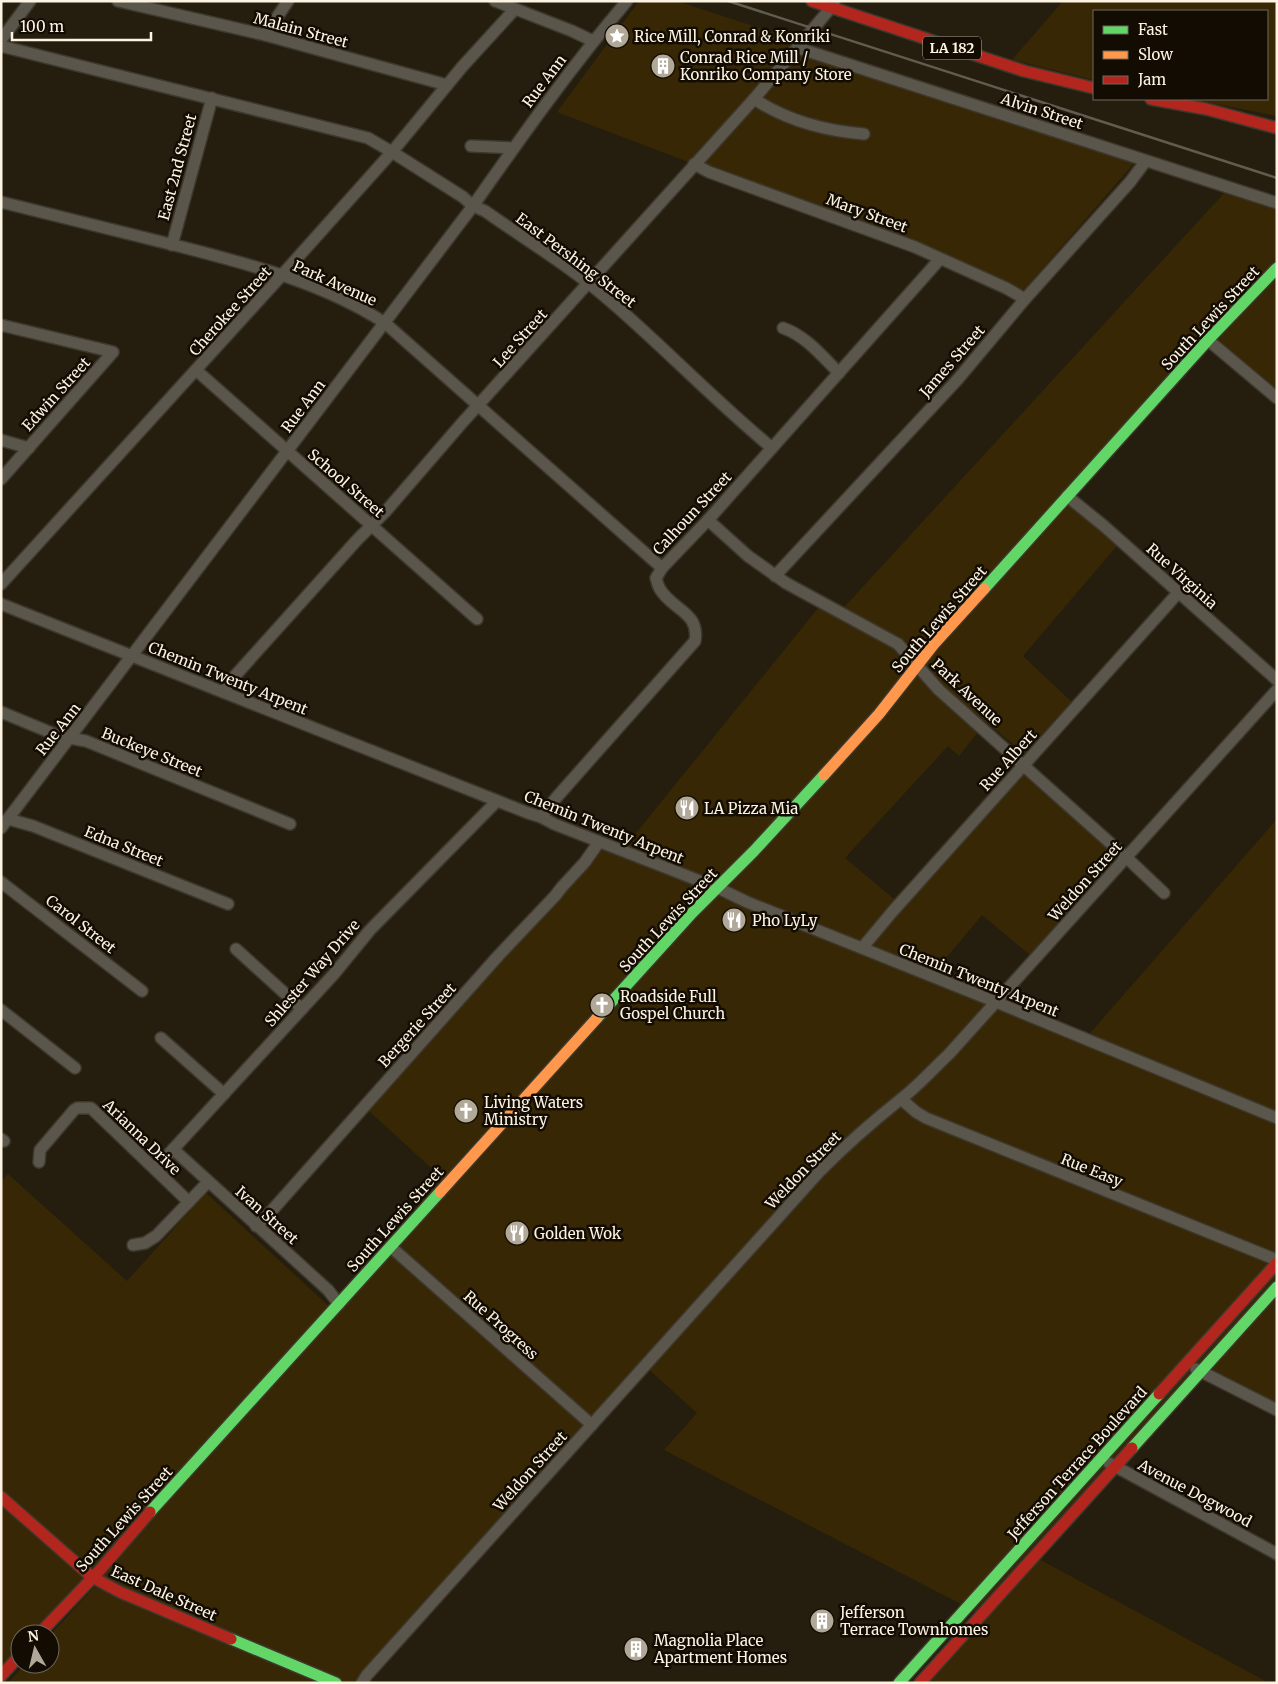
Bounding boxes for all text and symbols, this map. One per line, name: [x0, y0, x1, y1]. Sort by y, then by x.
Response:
street label: Malain Street: [252, 8, 350, 52]
scale bar: [12, 10, 151, 42]
legend: [1093, 10, 1268, 100]
text: 100 m: [20, 17, 64, 36]
text: Fast: [1138, 20, 1168, 39]
place icon: Rice Mill, Conrad & Konriki: [604, 23, 630, 49]
place label: Rice Mill, Conrad & Konriki: [634, 27, 830, 46]
road number: LA 182: [923, 36, 981, 59]
text: Slow: [1138, 45, 1173, 64]
place label: Conrad Rice Mill / Konriko Company Store: [680, 48, 852, 84]
street label: Rue Ann: [518, 51, 570, 111]
building icon: Conrad Rice Mill / Konriko Company Store: [650, 53, 676, 79]
text: Jam: [1137, 70, 1166, 89]
street label: Alvin Street: [998, 89, 1086, 133]
street label: East 2nd Street: [154, 112, 200, 222]
street label: Mary Street: [824, 190, 910, 237]
street label: East Pershing Street: [512, 209, 640, 312]
street label: Park Avenue: [290, 256, 380, 310]
street label: Cherokee Street: [185, 262, 275, 360]
street label: South Lewis Street: [1157, 262, 1263, 374]
street label: Lee Street: [489, 305, 551, 371]
street label: James Street: [915, 321, 989, 402]
street label: Edwin Street: [18, 353, 94, 435]
street label: Rue Ann: [277, 376, 329, 436]
street label: School Street: [304, 445, 388, 522]
street label: Calhoun Street: [649, 467, 736, 559]
street label: Rue Virginia: [1143, 539, 1221, 613]
street label: South Lewis Street: [887, 562, 991, 676]
street label: Chemin Twenty Arpent: [146, 637, 311, 719]
street label: Park Avenue: [928, 655, 1006, 730]
street label: Rue Ann: [32, 699, 84, 759]
street label: Buckeye Street: [99, 723, 205, 781]
street label: Rue Albert: [975, 725, 1041, 795]
street label: Chemin Twenty Arpent: [522, 786, 687, 868]
restaurant icon: LA Pizza Mia: [674, 795, 700, 821]
place label: LA Pizza Mia: [704, 799, 798, 818]
street label: Edna Street: [82, 822, 166, 870]
street label: Weldon Street: [1043, 837, 1126, 926]
street label: South Lewis Street: [615, 864, 721, 976]
street label: Carol Street: [42, 891, 120, 957]
restaurant icon: Pho LyLy: [721, 907, 747, 933]
place label: Pho LyLy: [752, 911, 818, 930]
street label: Shlester Way Drive: [260, 915, 364, 1030]
street label: Chemin Twenty Arpent: [897, 939, 1062, 1021]
street label: Bergerie Street: [374, 979, 460, 1071]
place label: Roadside Full Gospel Church: [620, 987, 725, 1023]
church icon: Roadside Full Gospel Church: [589, 992, 615, 1018]
place label: Living Waters Ministry: [484, 1093, 583, 1129]
street label: Arianna Drive: [98, 1094, 185, 1179]
church icon: Living Waters Ministry: [453, 1098, 479, 1124]
street label: Weldon Street: [760, 1127, 845, 1214]
street label: Rue Easy: [1058, 1149, 1126, 1191]
street label: South Lewis Street: [343, 1162, 447, 1276]
street label: Ivan Street: [232, 1182, 302, 1248]
restaurant icon: Golden Wok: [504, 1220, 530, 1246]
place label: Golden Wok: [534, 1224, 622, 1243]
street label: Rue Progress: [460, 1286, 542, 1364]
street label: Jefferson Terrace Boulevard: [1003, 1383, 1151, 1544]
street label: Weldon Street: [488, 1427, 571, 1516]
street label: Avenue Dogwood: [1134, 1455, 1255, 1531]
street label: South Lewis Street: [72, 1462, 176, 1576]
street label: East Dale Street: [108, 1561, 220, 1625]
place label: Jefferson Terrace Townhomes: [839, 1603, 988, 1639]
building icon: Jefferson Terrace Townhomes: [809, 1608, 835, 1634]
north arrow: [10, 1624, 60, 1674]
text: N: [26, 1626, 40, 1646]
place label: Magnolia Place Apartment Homes: [653, 1631, 787, 1667]
building icon: Magnolia Place Apartment Homes: [623, 1636, 649, 1662]

